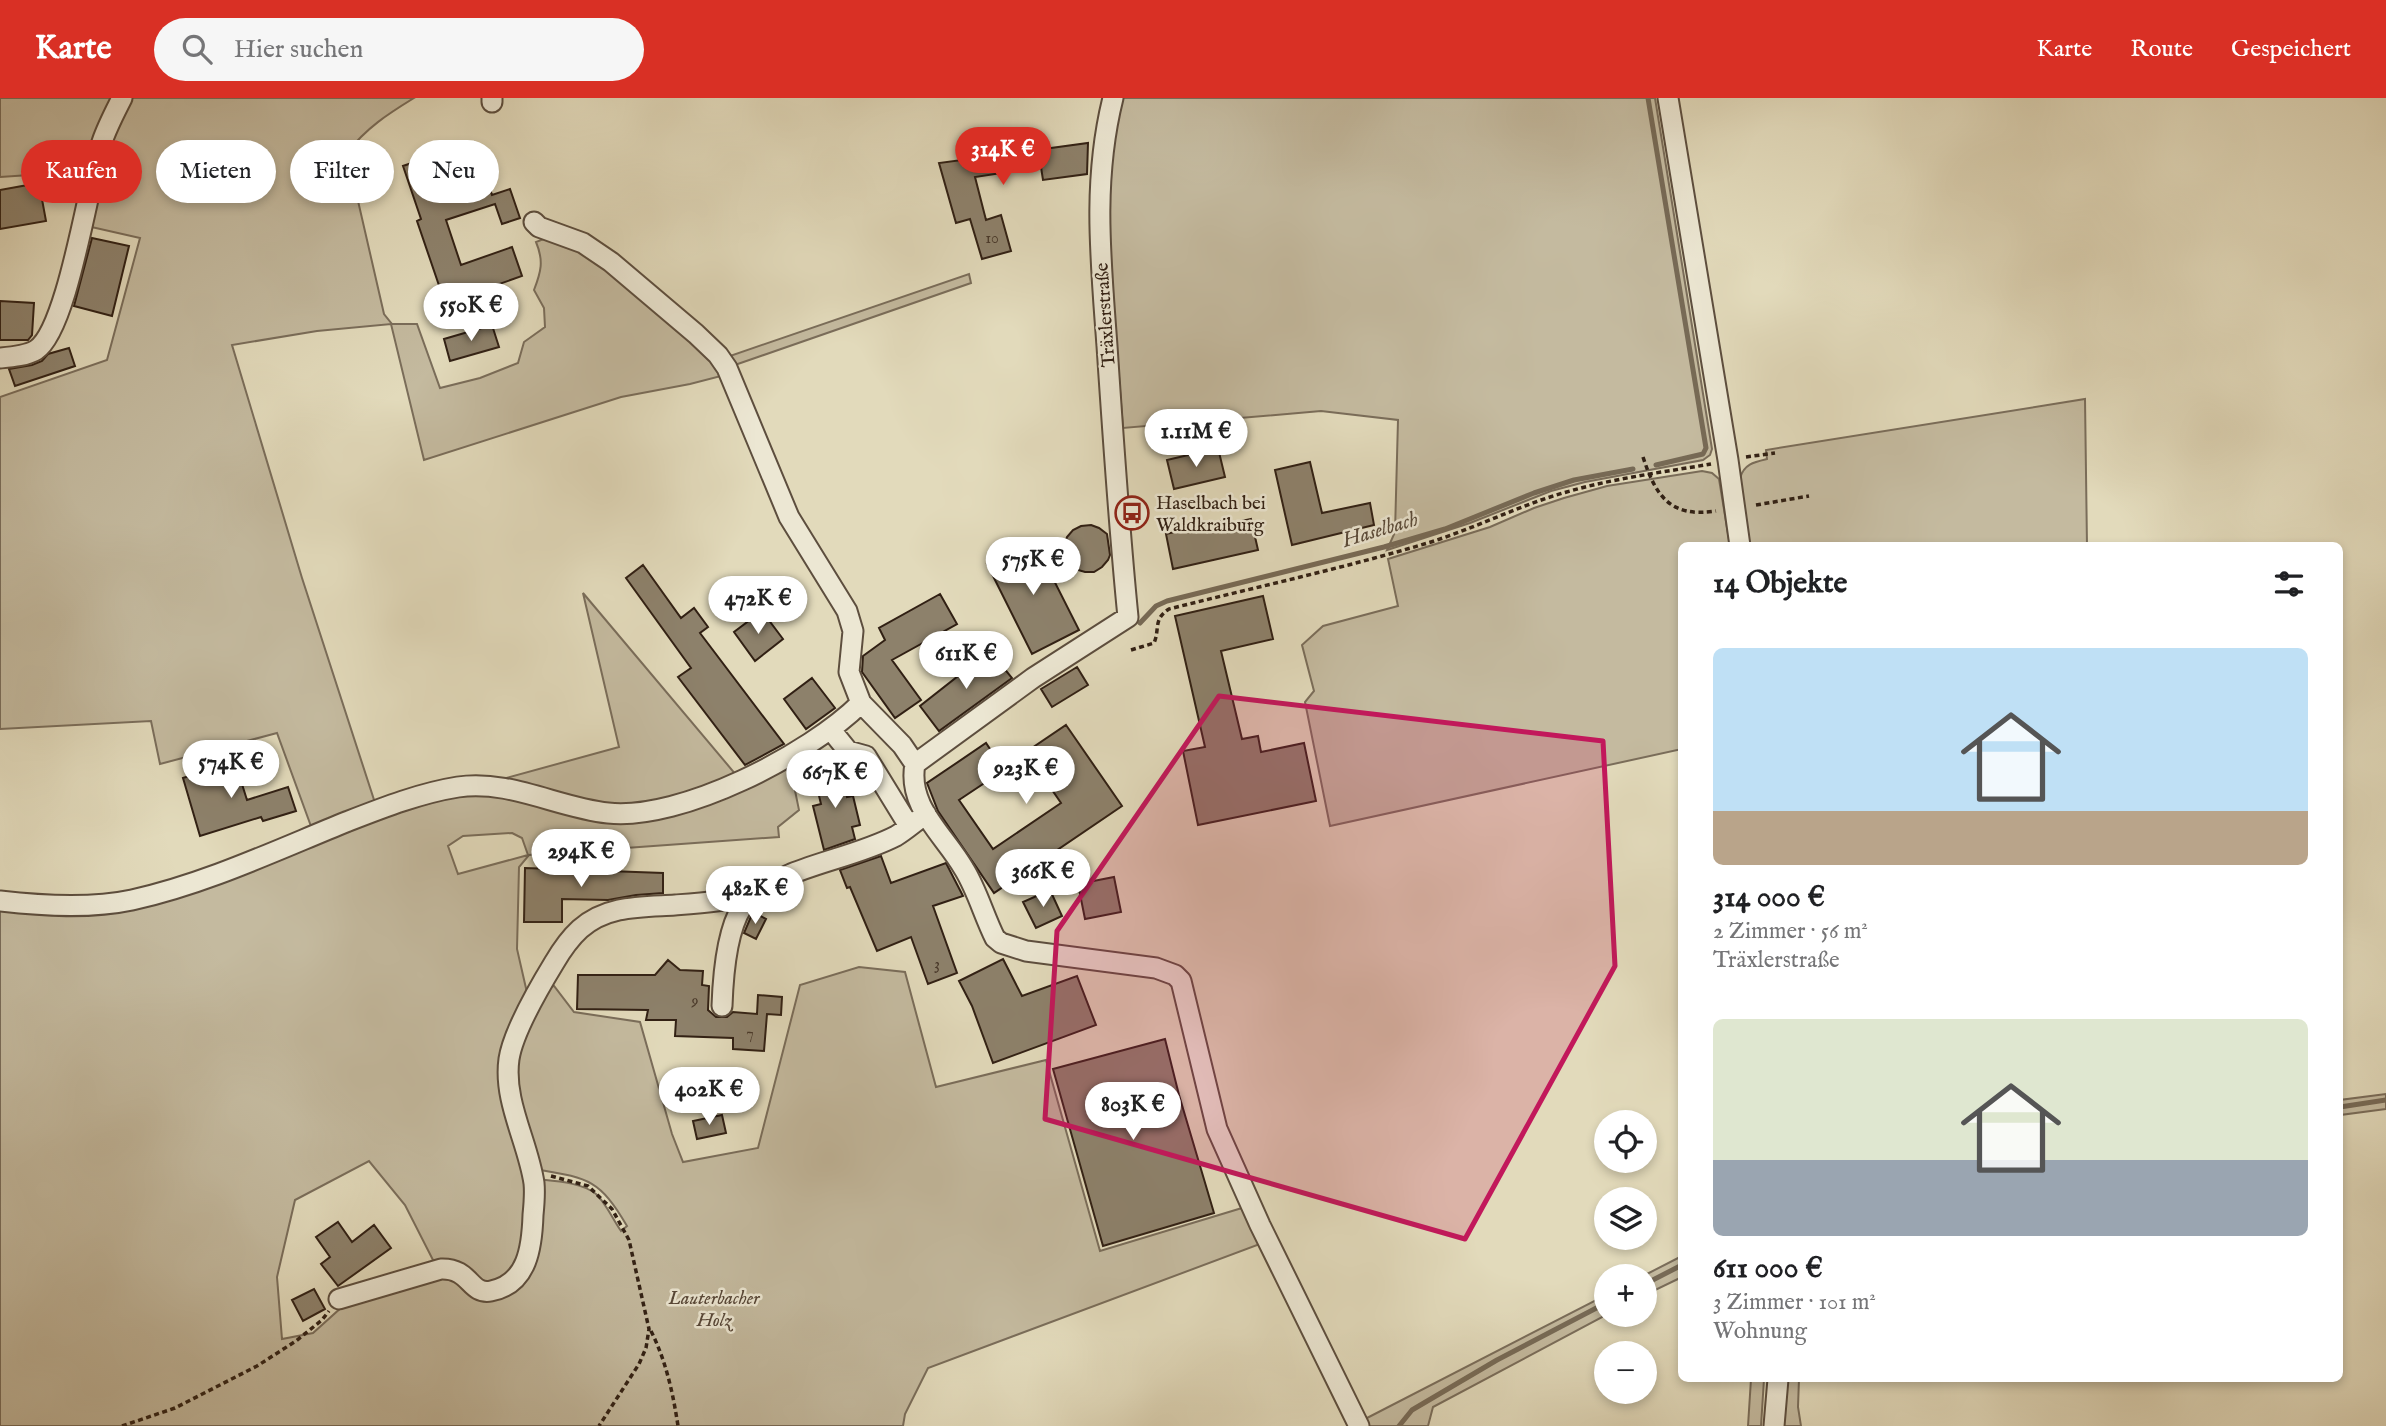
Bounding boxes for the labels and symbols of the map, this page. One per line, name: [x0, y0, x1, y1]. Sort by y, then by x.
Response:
pin: 314K €: [946, 127, 1060, 187]
house number: 10: [985, 229, 999, 249]
street label: Träxlerstraße: [1090, 262, 1122, 368]
pin: 550K €: [414, 284, 528, 343]
pin: 1.11M €: [1131, 410, 1261, 469]
place label: Haselbach bei Waldkraiburg: [1156, 492, 1266, 538]
bus stop icon: Haselbach bei Waldkraiburg: [1113, 494, 1151, 532]
water label: Haselbach: [1338, 506, 1422, 555]
pin: 575K €: [976, 538, 1090, 597]
pin: 472K €: [701, 576, 815, 636]
pin: 611K €: [909, 632, 1023, 691]
pin: 574K €: [174, 740, 288, 800]
pin: 923K €: [969, 746, 1083, 806]
pin: 667K €: [778, 750, 892, 810]
pin: 294K €: [524, 830, 638, 889]
pin: 366K €: [986, 850, 1100, 909]
pin: 482K €: [698, 866, 812, 926]
house number: 3: [934, 955, 940, 975]
house number: 9: [691, 992, 699, 1012]
house number: 7: [746, 1024, 754, 1044]
pin: 402K €: [652, 1068, 766, 1127]
pin: 803K €: [1076, 1082, 1190, 1142]
park label: Lauterbacher Holz: [668, 1287, 761, 1333]

